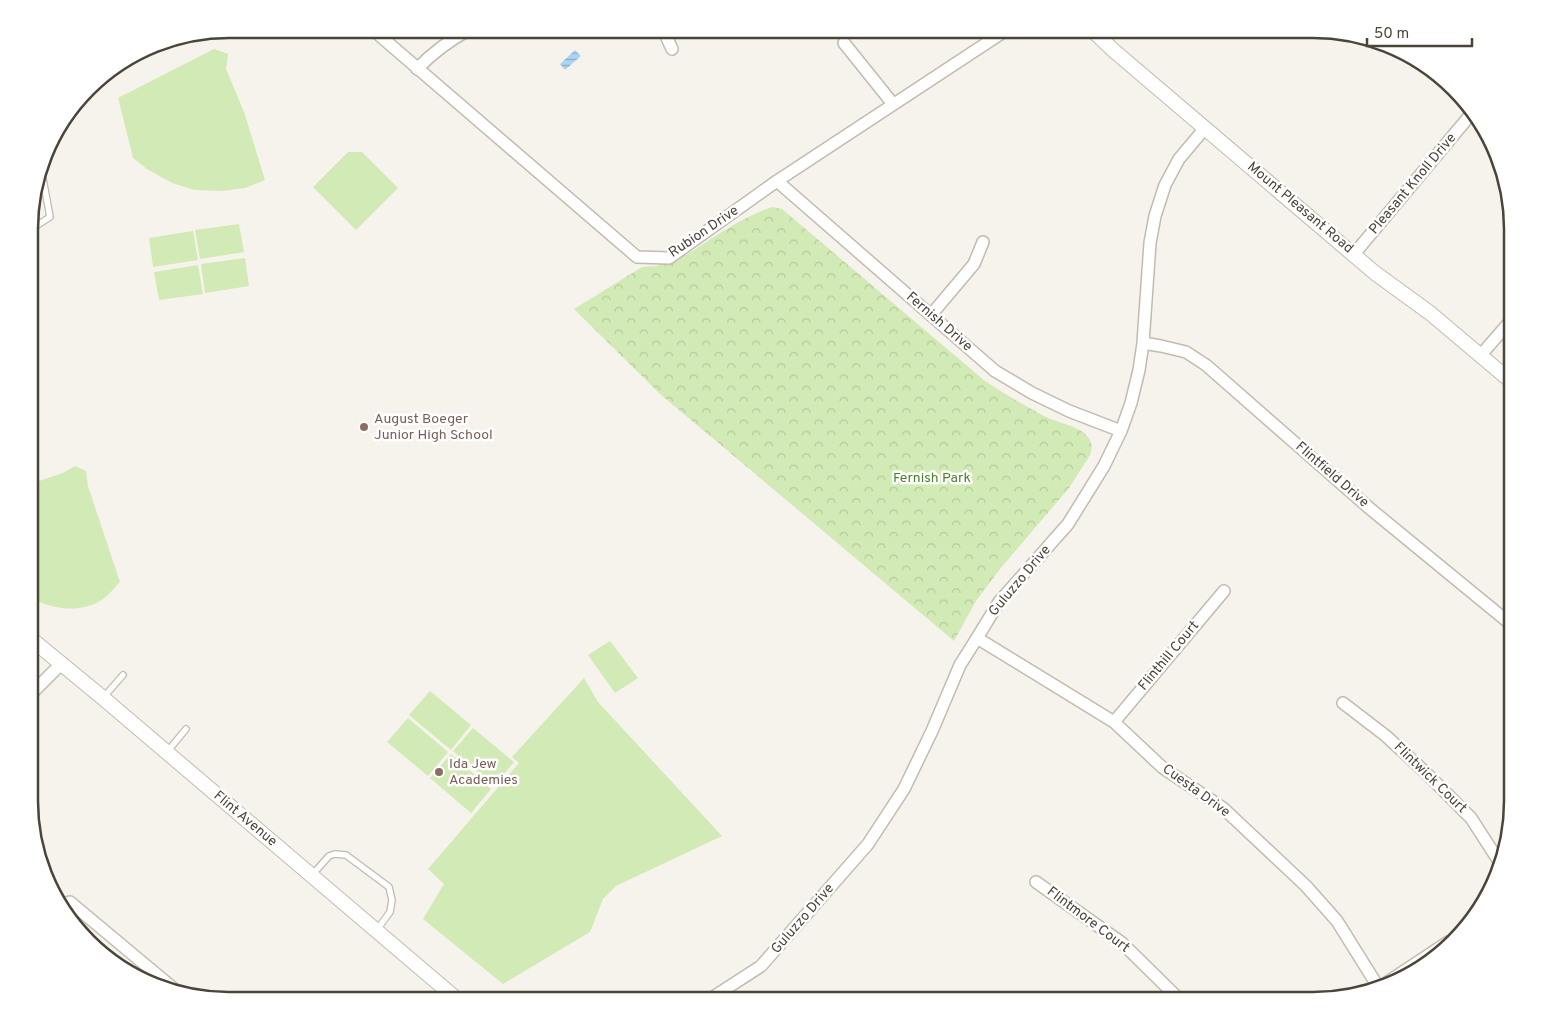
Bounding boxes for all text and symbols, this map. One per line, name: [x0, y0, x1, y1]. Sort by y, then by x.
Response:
scale bar: [1367, 15, 1472, 47]
text: 50 m: [1374, 25, 1409, 44]
street label: Pleasant Knoll Drive: [1366, 130, 1460, 238]
street label: Mount Pleasant Road: [1243, 159, 1357, 257]
street label: Rubion Drive: [666, 202, 742, 262]
street label: Fernish Drive: [902, 289, 976, 355]
place label: August Boeger Junior High School: [374, 411, 493, 444]
marker: August Boeger Junior High School: [358, 421, 370, 433]
street label: Flintfield Drive: [1292, 439, 1372, 511]
park label: Fernish Park: [893, 470, 971, 487]
street label: Guluzzo Drive: [985, 542, 1055, 620]
street label: Flinthill Court: [1135, 618, 1203, 694]
street label: Flintwick Court: [1390, 739, 1470, 817]
place label: Ida Jew Academies: [449, 756, 518, 789]
street label: Cuesta Drive: [1159, 761, 1233, 821]
marker: Ida Jew Academies: [433, 766, 445, 778]
street label: Flint Avenue: [210, 788, 280, 850]
street label: Guluzzo Drive: [768, 880, 838, 958]
street label: Flintmore Court: [1043, 883, 1133, 957]

